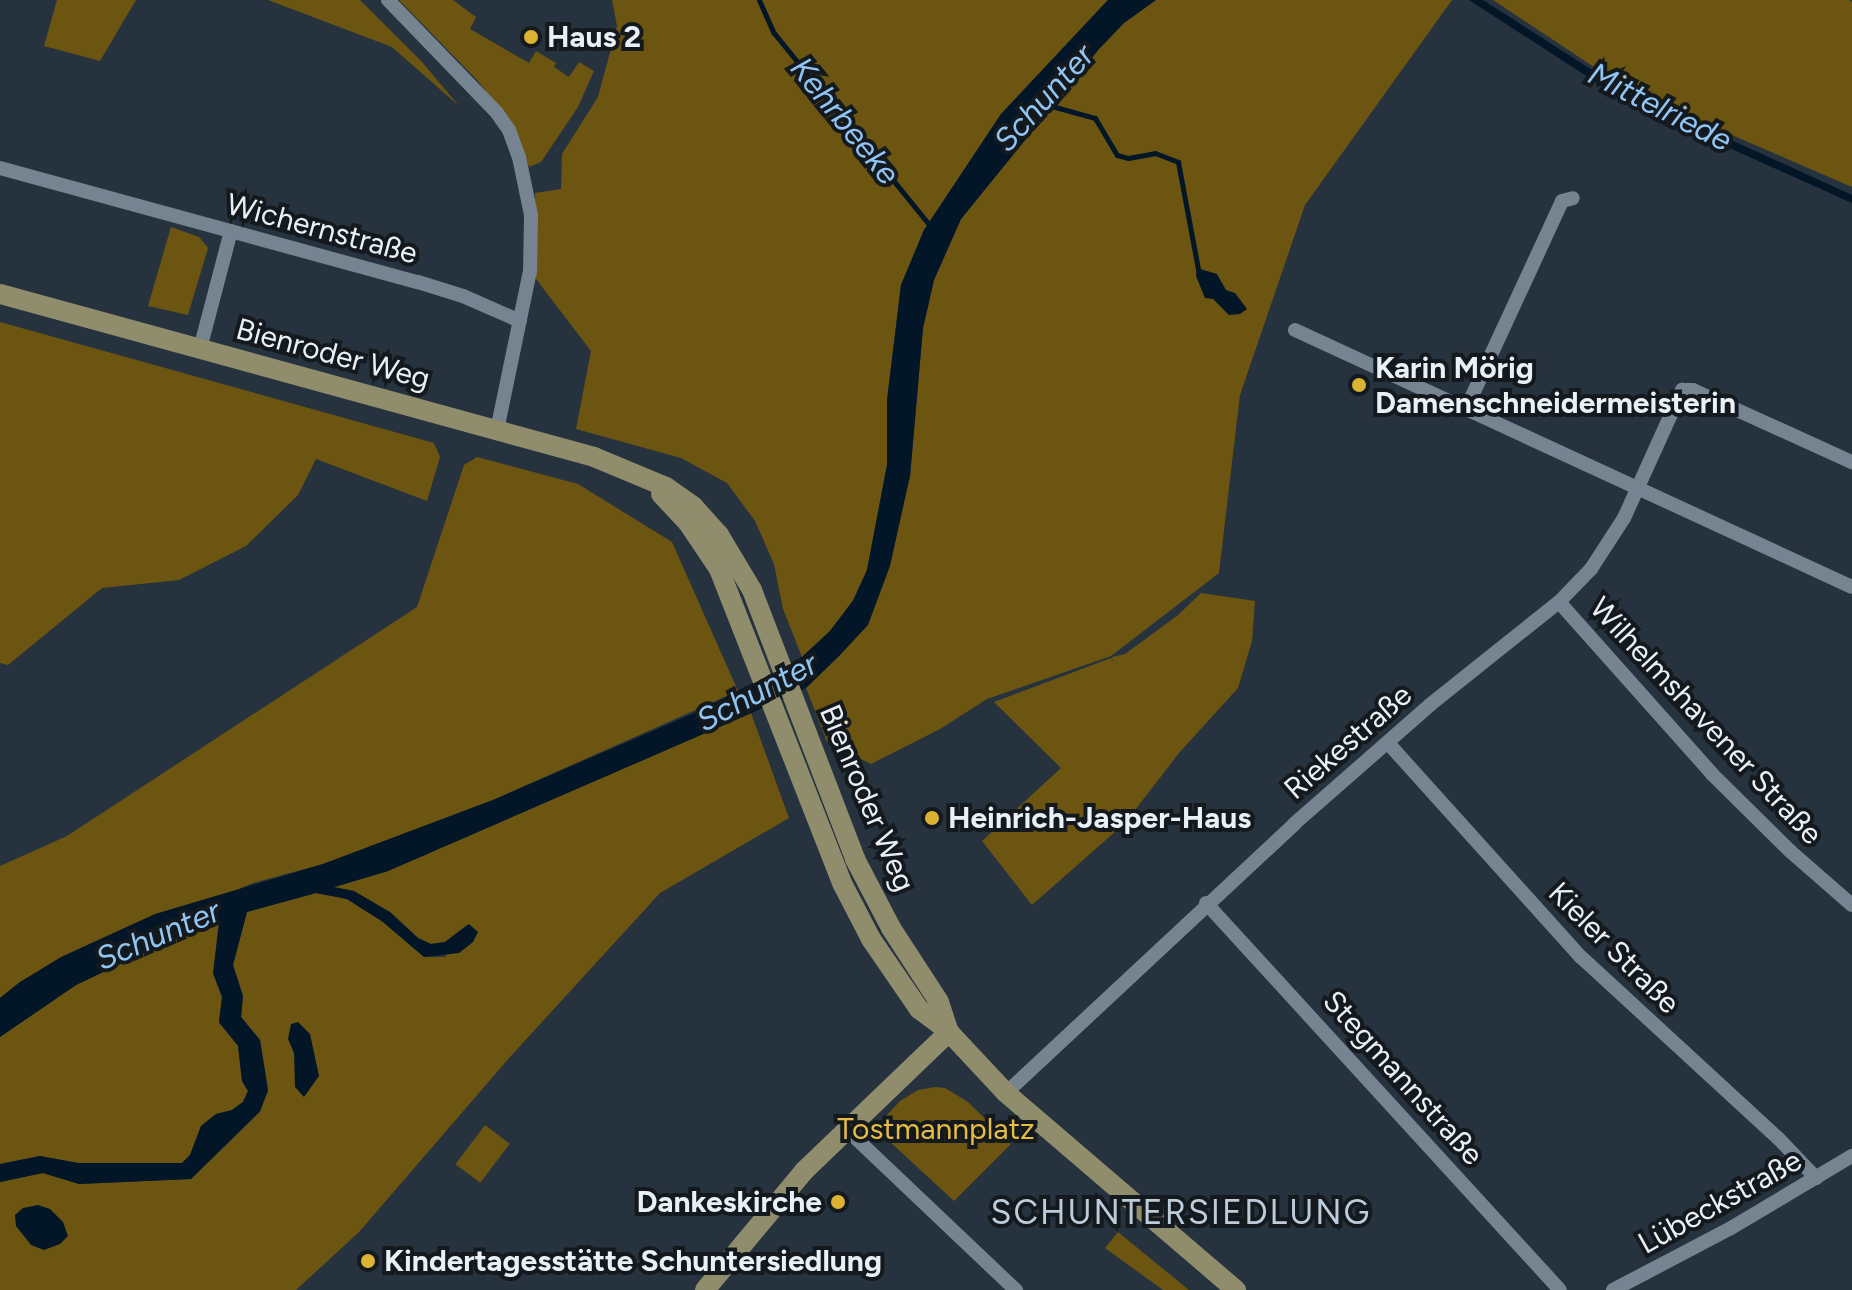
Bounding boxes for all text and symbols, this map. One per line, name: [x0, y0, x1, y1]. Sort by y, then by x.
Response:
place label: Haus 2: [547, 19, 641, 55]
marker: Haus 2: [522, 28, 540, 46]
water label: Schunter: [986, 36, 1102, 160]
water label: Kehrbeeke: [782, 50, 908, 192]
water label: Mittelriede: [1582, 54, 1738, 160]
street label: Wichernstraße: [223, 186, 421, 272]
street label: Bienroder Weg: [232, 311, 434, 397]
place label: Karin Mörig Damenschneidermeisterin: [1375, 350, 1736, 420]
marker: Karin Mörig Damenschneidermeisterin: [1350, 376, 1368, 394]
street label: Wilhelmshavener Straße: [1582, 590, 1830, 852]
water label: Schunter: [690, 644, 824, 740]
street label: Riekestraße: [1277, 677, 1419, 807]
street label: Bienroder Weg: [812, 699, 922, 897]
place label: Heinrich-Jasper-Haus: [948, 800, 1251, 836]
marker: Heinrich-Jasper-Haus: [923, 809, 941, 827]
street label: Kieler Straße: [1541, 875, 1687, 1021]
water label: Schunter: [90, 892, 226, 978]
street label: Stegmannstraße: [1315, 983, 1491, 1173]
park label: Tostmannplatz: [837, 1111, 1035, 1147]
street label: Lübeckstraße: [1632, 1142, 1808, 1262]
place label: Dankeskirche: [637, 1184, 822, 1220]
marker: Dankeskirche: [829, 1193, 847, 1211]
district label: SCHUNTERSIEDLUNG: [991, 1193, 1371, 1233]
place label: Kindertagesstätte Schuntersiedlung: [384, 1243, 882, 1279]
marker: Kindertagesstätte Schuntersiedlung: [359, 1252, 377, 1270]

